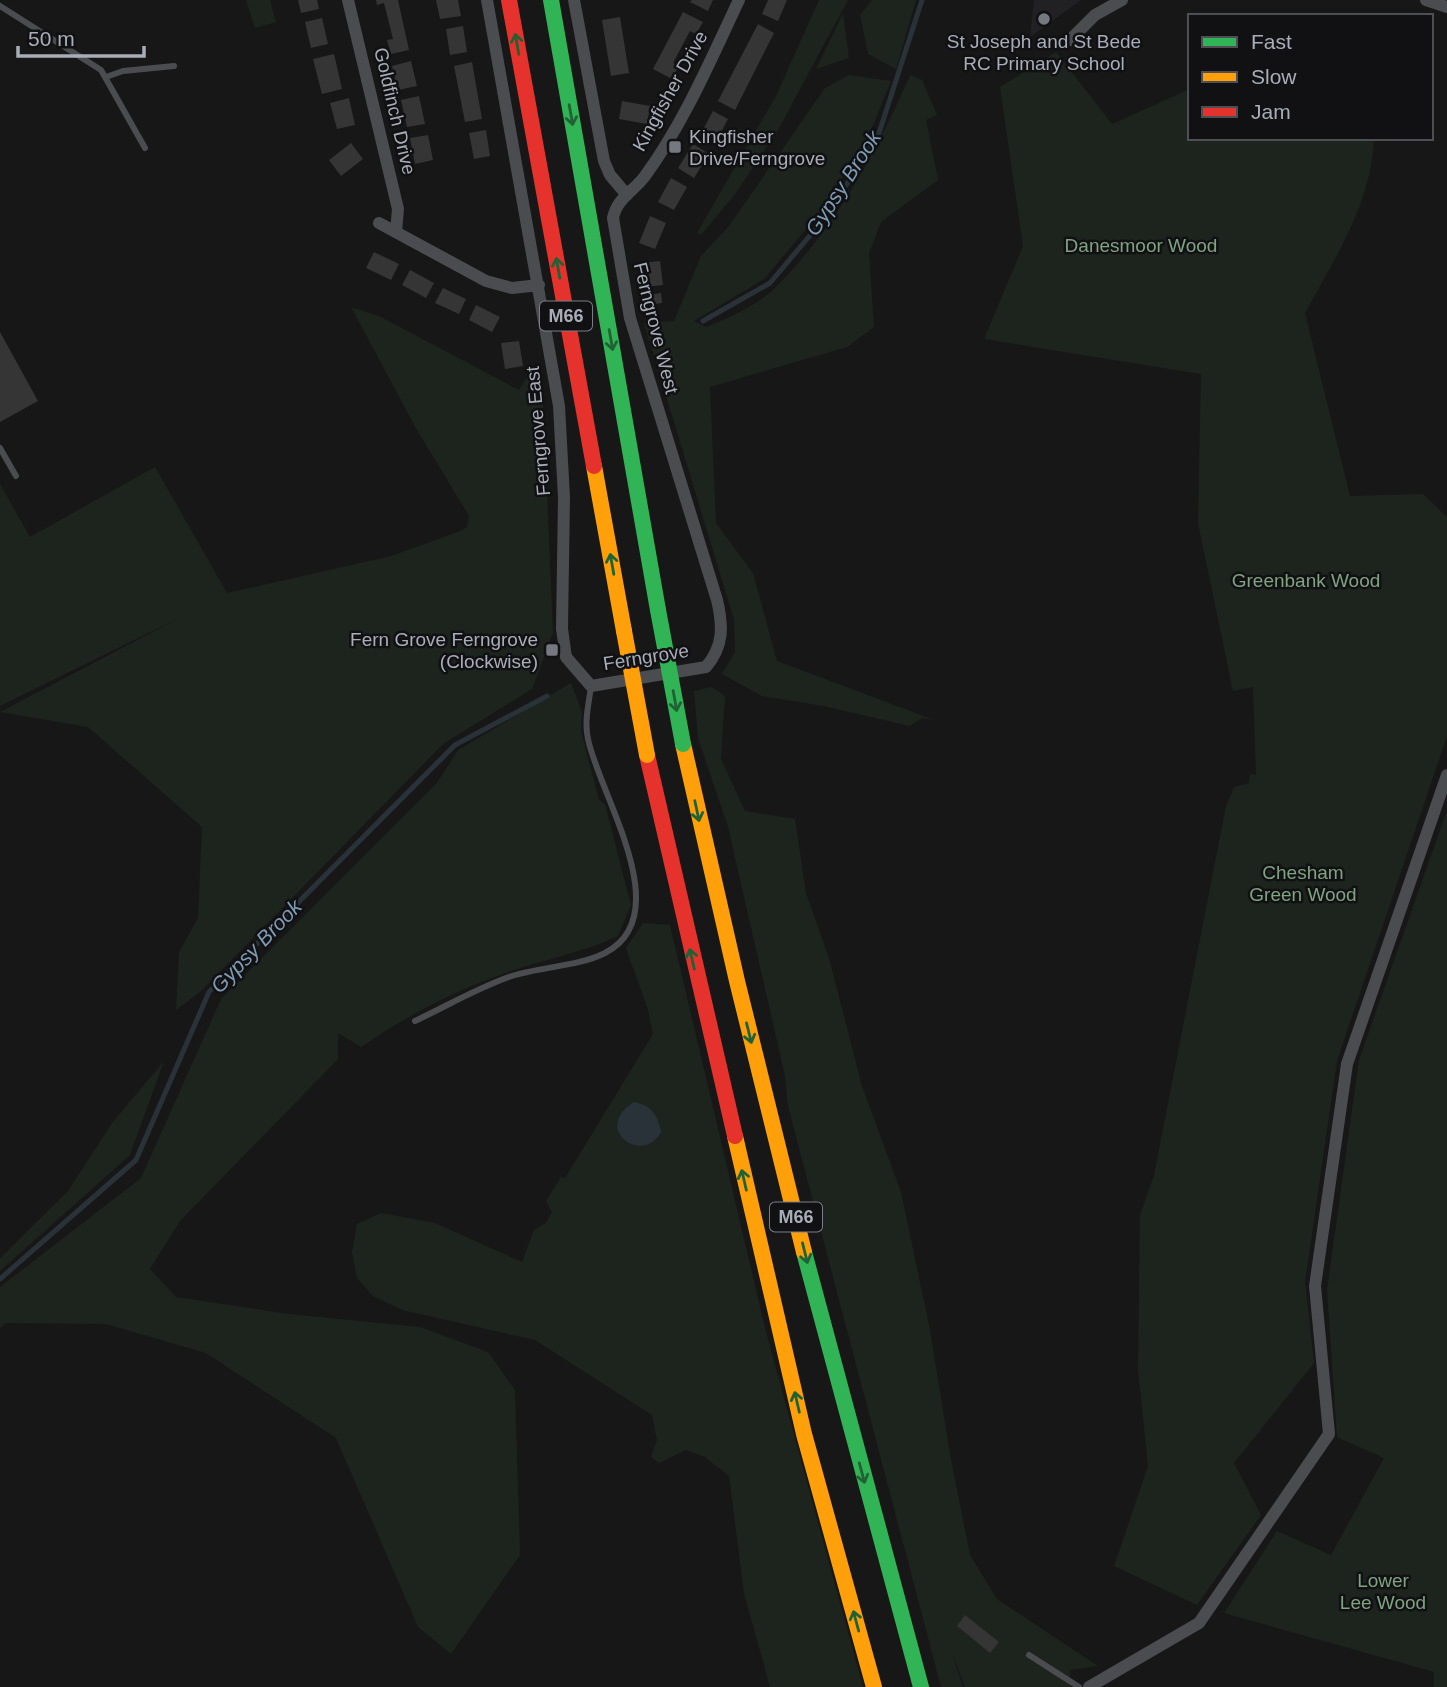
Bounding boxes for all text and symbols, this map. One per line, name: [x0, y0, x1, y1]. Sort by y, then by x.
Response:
marker: St Joseph and St Bede RC Primary School: [1036, 11, 1052, 27]
scale bar: [18, 14, 144, 58]
legend: [1188, 14, 1433, 140]
text: 50 m: [28, 27, 75, 50]
street label: Kingfisher Drive: [628, 27, 712, 155]
text: Fast: [1251, 30, 1292, 53]
place label: St Joseph and St Bede RC Primary School: [947, 31, 1141, 74]
one-way arrow: [509, 33, 523, 56]
street label: Goldfinch Drive: [370, 45, 420, 177]
text: Slow: [1251, 65, 1297, 88]
text: Jam: [1251, 100, 1291, 123]
one-way arrow: [565, 104, 579, 126]
water label: Gypsy Brook: [801, 125, 886, 240]
place label: Kingfisher Drive/Ferngrove: [689, 126, 825, 169]
marker: Kingfisher Drive/Ferngrove: [667, 139, 683, 155]
park label: Danesmoor Wood: [1065, 235, 1217, 256]
one-way arrow: [550, 257, 564, 280]
street label: Ferngrove West: [630, 260, 683, 397]
road number: M66: [540, 302, 592, 330]
one-way arrow: [605, 328, 618, 351]
street label: Ferngrove East: [522, 365, 554, 497]
one-way arrow: [605, 553, 618, 576]
park label: Greenbank Wood: [1232, 570, 1380, 591]
place label: Fern Grove Ferngrove (Clockwise): [350, 629, 538, 672]
street label: Ferngrove: [602, 640, 690, 674]
marker: Fern Grove Ferngrove (Clockwise): [544, 642, 560, 658]
one-way arrow: [669, 689, 682, 712]
one-way arrow: [691, 799, 705, 822]
park label: Chesham Green Wood: [1249, 862, 1357, 905]
water label: Gypsy Brook: [206, 894, 307, 997]
one-way arrow: [685, 948, 699, 971]
one-way arrow: [743, 1021, 756, 1043]
one-way arrow: [737, 1169, 751, 1192]
road number: M66: [770, 1202, 822, 1232]
one-way arrow: [799, 1241, 812, 1264]
one-way arrow: [789, 1391, 803, 1414]
one-way arrow: [856, 1462, 869, 1484]
park label: Lower Lee Wood: [1340, 1570, 1426, 1613]
one-way arrow: [849, 1610, 862, 1633]

